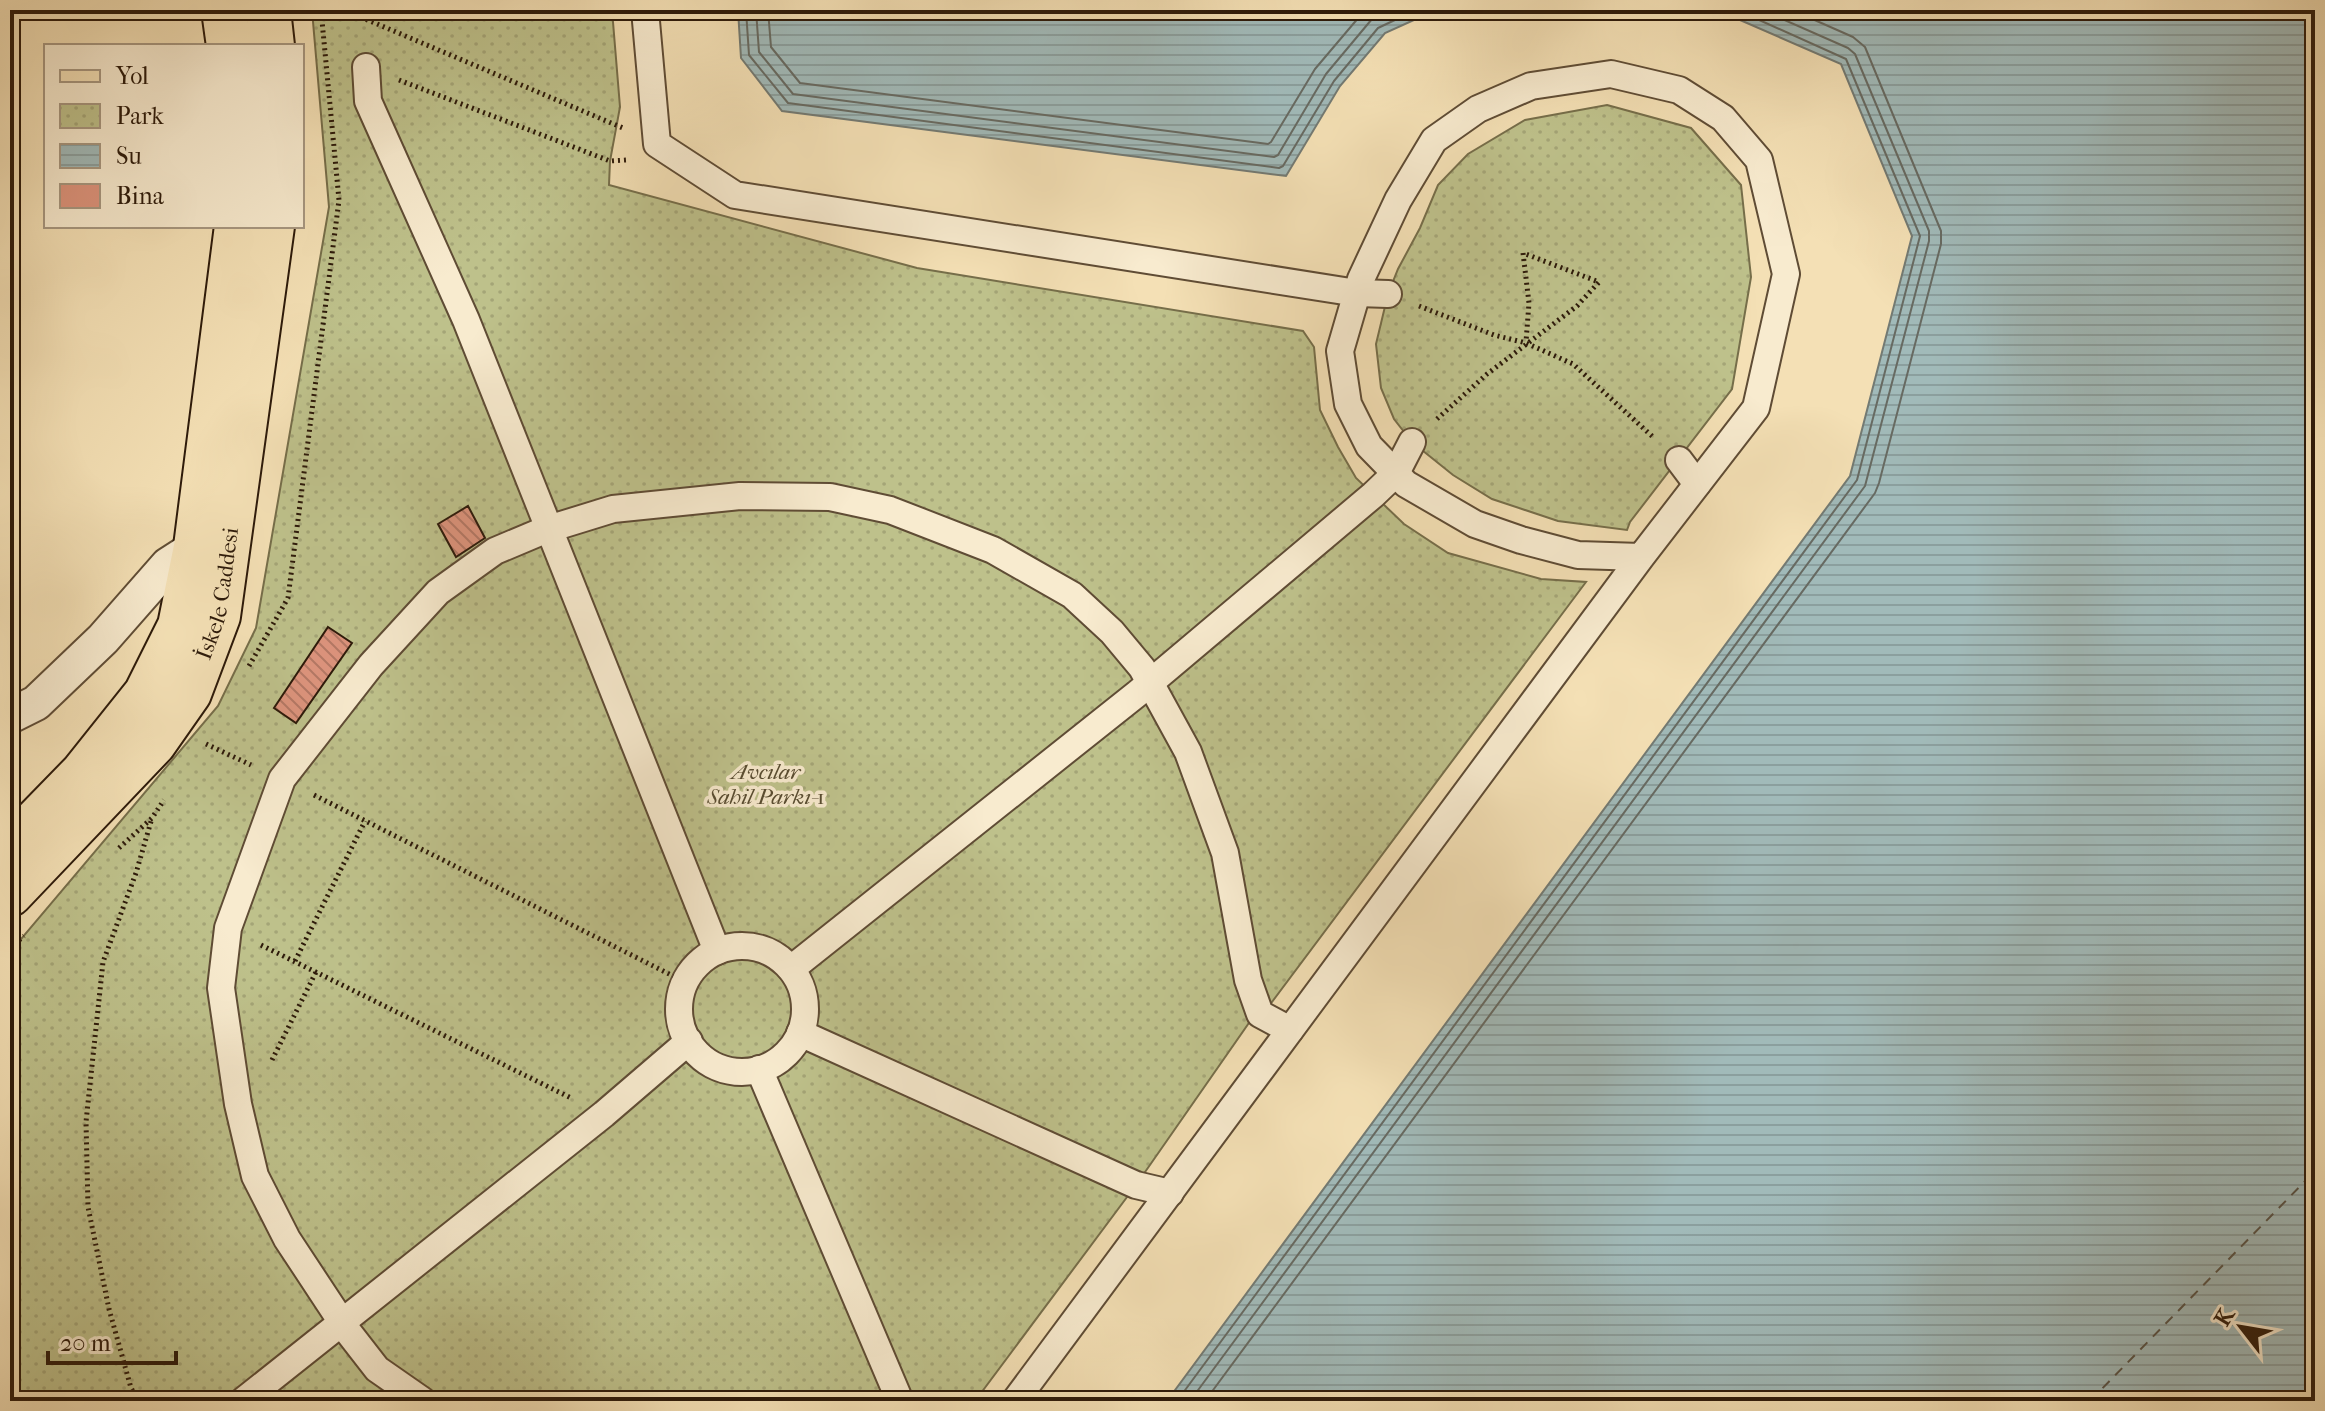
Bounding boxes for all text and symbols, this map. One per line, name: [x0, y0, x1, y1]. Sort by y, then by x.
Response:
legend: [44, 44, 304, 228]
text: Yol: [115, 62, 149, 90]
text: Park: [116, 102, 164, 130]
text: Su: [116, 142, 142, 170]
text: Bina: [116, 182, 165, 210]
street label: İskele Caddesi: [190, 525, 244, 663]
park label: Avcılar Sahil Parkı-1: [706, 759, 825, 810]
north arrow: [2201, 1287, 2281, 1367]
text: K: [2209, 1302, 2241, 1331]
scale bar: [48, 1315, 176, 1365]
text: 20 m: [60, 1329, 111, 1357]

